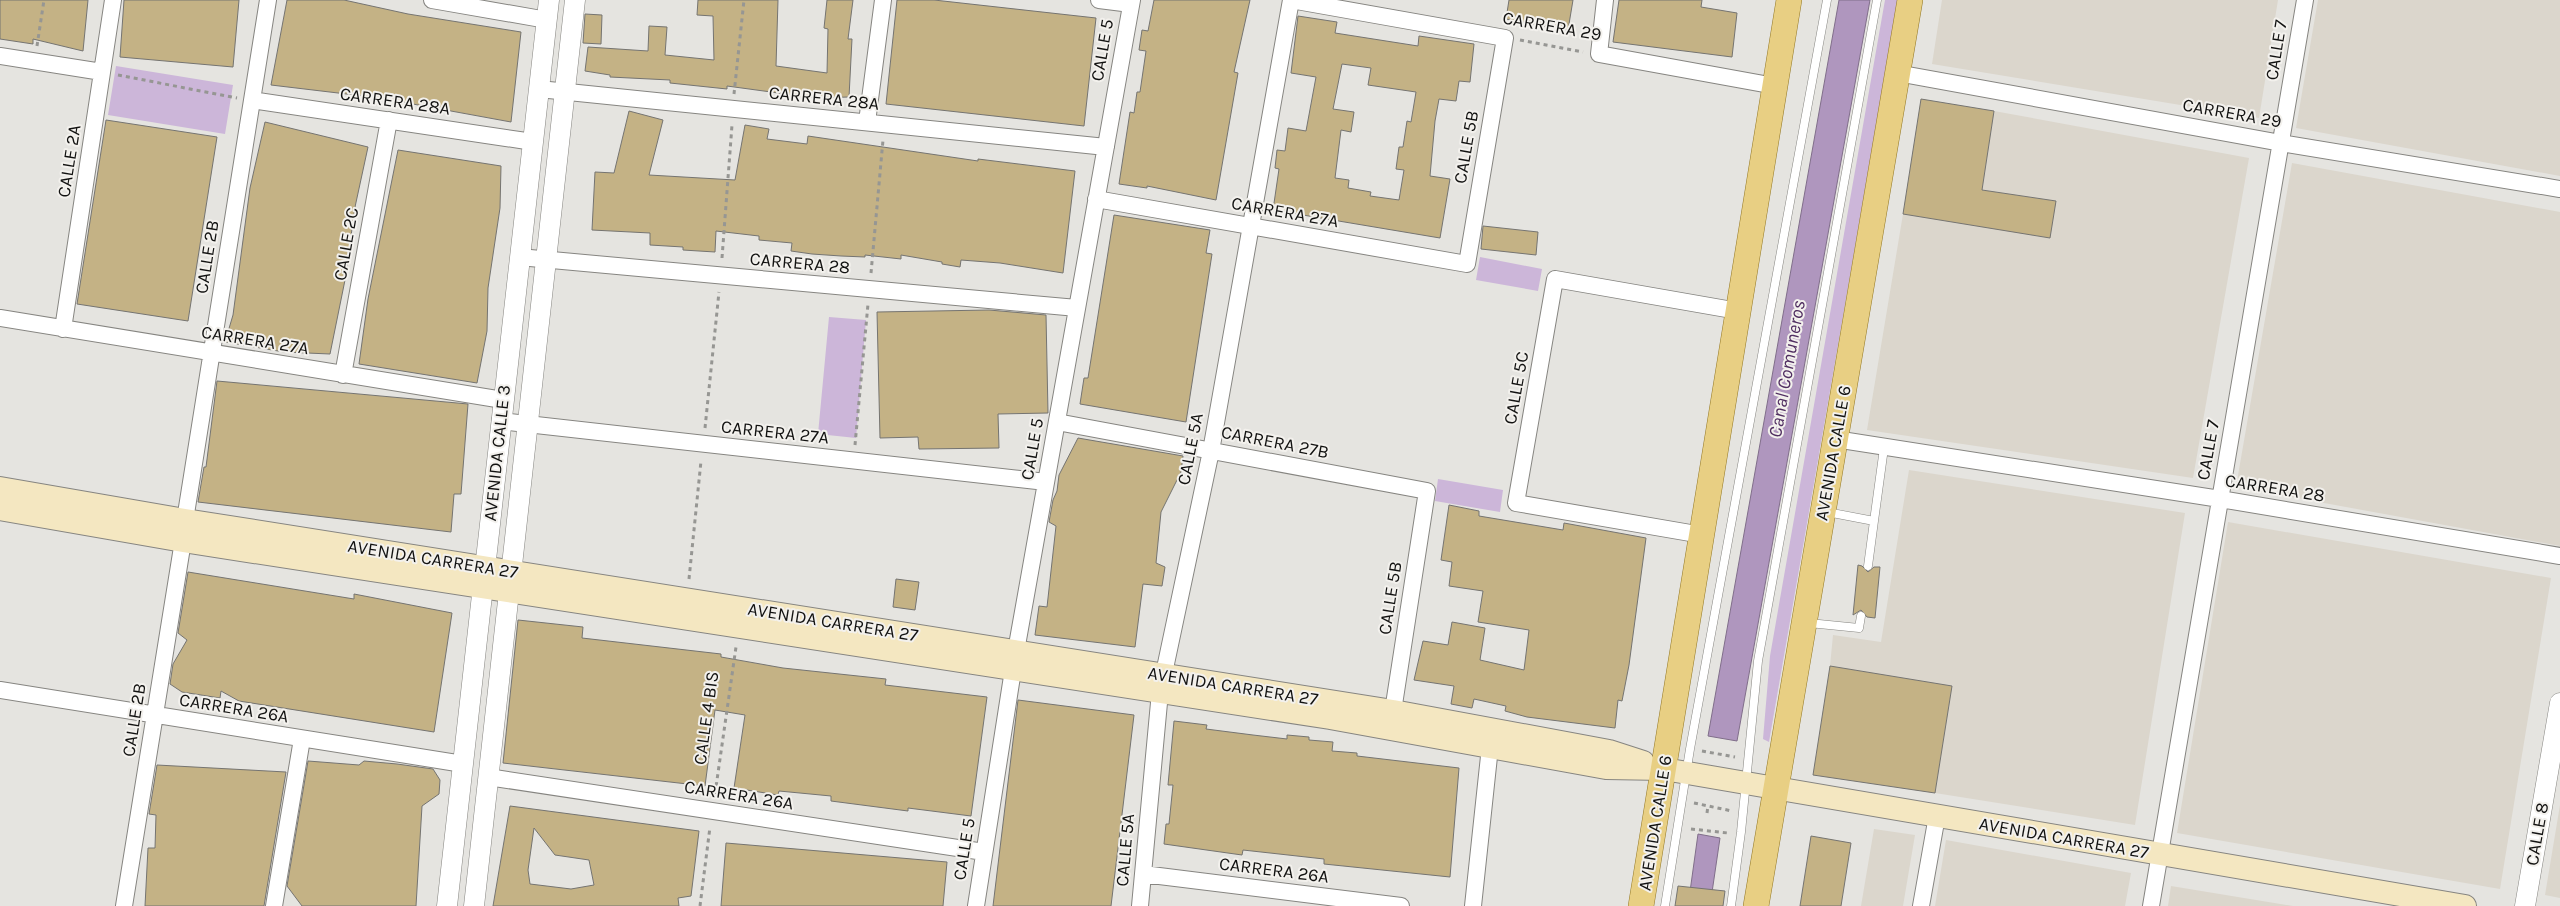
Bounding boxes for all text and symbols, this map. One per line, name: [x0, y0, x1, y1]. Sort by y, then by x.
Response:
street label: CARRERA 29: [1501, 6, 1603, 46]
street label: CALLE 5: [1086, 17, 1118, 83]
street label: CALLE 7: [2260, 18, 2292, 82]
street label: CARRERA 28A: [768, 81, 880, 115]
street label: CARRERA 28A: [338, 82, 452, 120]
street label: CARRERA 29: [2181, 93, 2283, 133]
street label: CALLE 5B: [1449, 109, 1483, 185]
street label: CALLE 2A: [52, 123, 86, 199]
street label: CARRERA 27A: [1230, 192, 1340, 232]
street label: CALLE 2C: [329, 206, 363, 282]
street label: CALLE 2B: [190, 219, 224, 295]
street label: CARRERA 28: [749, 248, 851, 278]
water label: Canal Comuneros: [1764, 299, 1810, 439]
street label: CARRERA 27A: [200, 321, 310, 359]
street label: CALLE 5C: [1499, 350, 1533, 426]
street label: AVENIDA CALLE 3: [479, 384, 515, 522]
street label: AVENIDA CALLE 6: [1810, 384, 1856, 522]
street label: CALLE 5A: [1172, 411, 1208, 487]
street label: CARRERA 27A: [720, 415, 830, 449]
street label: CALLE 5: [1016, 416, 1048, 482]
street label: CALLE 7: [2192, 417, 2224, 482]
street label: CARRERA 27B: [1219, 421, 1331, 463]
street label: CARRERA 28: [2224, 469, 2326, 507]
street label: AVENIDA CARRERA 27: [346, 535, 520, 583]
street label: CALLE 5B: [1373, 560, 1407, 636]
street label: AVENIDA CARRERA 27: [746, 598, 920, 646]
street label: AVENIDA CARRERA 27: [1146, 662, 1320, 710]
street label: CALLE 4 BIS: [689, 670, 723, 766]
street label: CALLE 2B: [117, 682, 151, 758]
street label: CARRERA 26A: [178, 689, 290, 727]
street label: AVENIDA CALLE 6: [1633, 754, 1677, 892]
street label: CARRERA 26A: [683, 776, 795, 814]
street label: CALLE 8: [2521, 801, 2553, 867]
street label: AVENIDA CARRERA 27: [1977, 812, 2151, 864]
street label: CALLE 5A: [1111, 813, 1139, 887]
street label: CALLE 5: [948, 816, 980, 882]
street label: CARRERA 26A: [1218, 852, 1330, 888]

